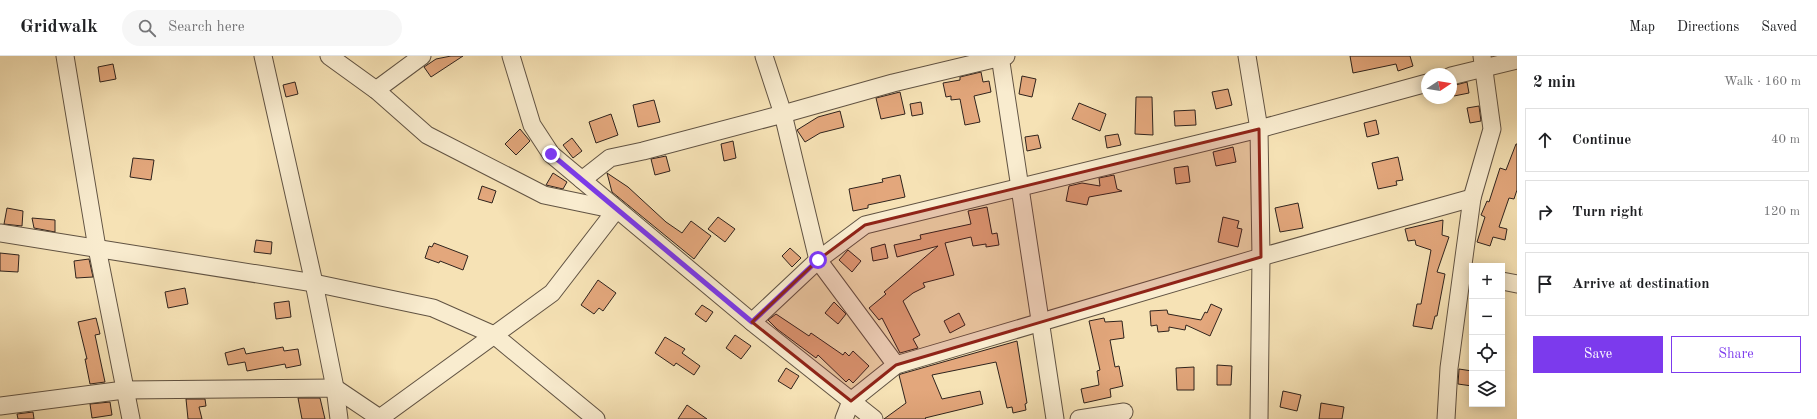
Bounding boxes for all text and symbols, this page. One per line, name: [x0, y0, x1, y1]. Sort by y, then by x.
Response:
search box: [122, 10, 402, 46]
icon: search: [136, 17, 158, 39]
text: Gridwalk: [20, 18, 98, 37]
text: Search here: [168, 20, 245, 35]
text: Map: [1629, 20, 1655, 34]
text: Directions: [1677, 20, 1739, 34]
text: Saved: [1761, 20, 1797, 34]
north arrow: [1421, 68, 1457, 104]
text: 2 min: [1533, 74, 1576, 91]
text: Walk · 160 m: [1724, 75, 1801, 88]
icon: ahead: [1534, 129, 1556, 151]
text: Continue: [1572, 133, 1631, 148]
text: 40 m: [1771, 133, 1800, 146]
route end: [542, 145, 560, 163]
icon: right: [1534, 201, 1556, 223]
text: Turn right: [1572, 205, 1643, 220]
text: 120 m: [1763, 205, 1800, 218]
route start: [809, 251, 827, 269]
map controls: [1469, 263, 1505, 407]
button: +: [1469, 263, 1505, 299]
icon: arrive: [1534, 273, 1556, 295]
text: Arrive at destination: [1572, 277, 1710, 292]
button: −: [1469, 299, 1505, 335]
button: locate: [1469, 335, 1505, 371]
button: Save: [1533, 336, 1663, 373]
button: Share: [1671, 336, 1801, 373]
button: layers: [1469, 371, 1505, 407]

